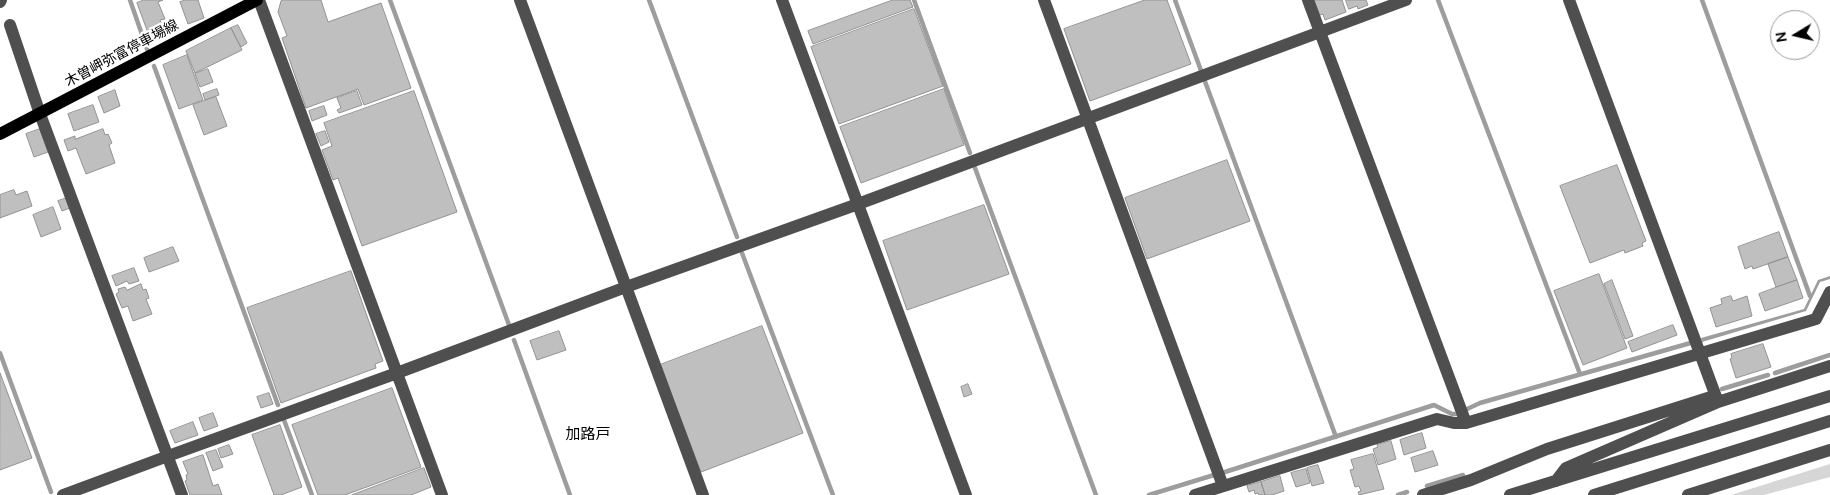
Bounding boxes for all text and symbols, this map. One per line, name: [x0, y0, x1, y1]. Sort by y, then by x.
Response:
north arrow: [1770, 10, 1820, 60]
street label: 木曽岬弥富停車場線: [62, 17, 182, 91]
text: N: [1771, 31, 1791, 44]
district label: 加路戸: [566, 426, 610, 444]

